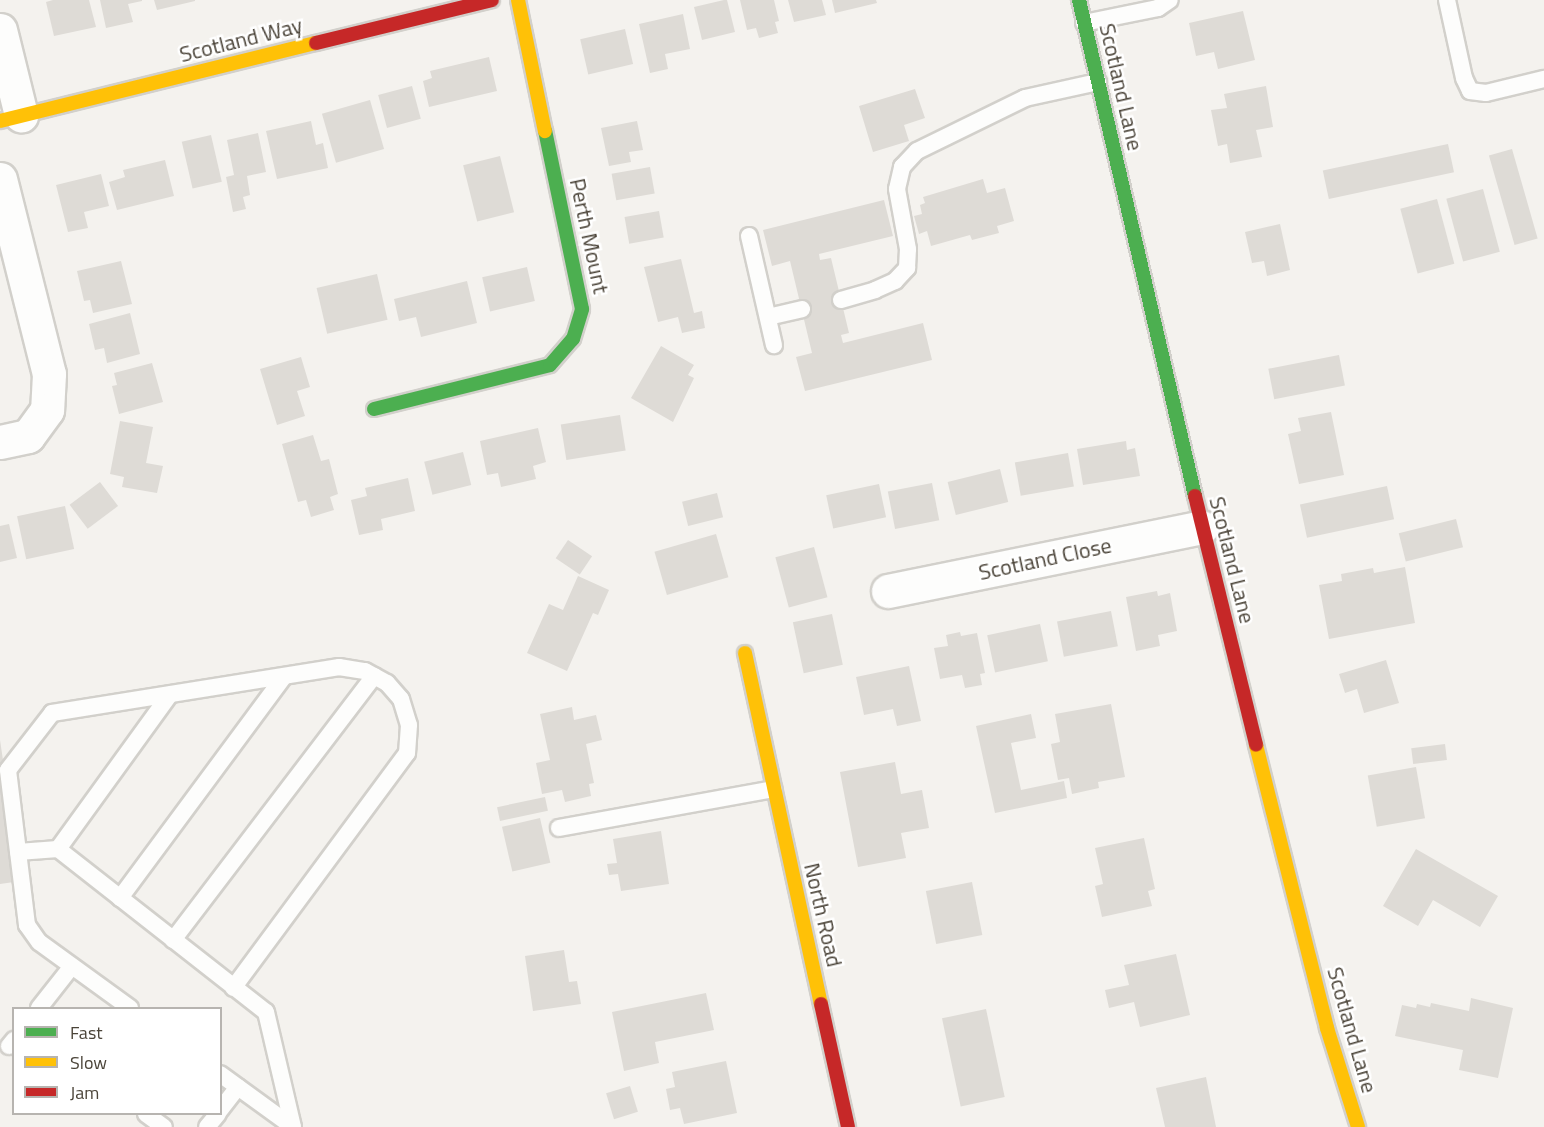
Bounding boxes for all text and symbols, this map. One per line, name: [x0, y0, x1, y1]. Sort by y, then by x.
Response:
street label: Scotland Way: [177, 12, 305, 68]
street label: Scotland Lane: [1094, 21, 1148, 153]
street label: Perth Mount: [564, 176, 614, 296]
street label: Scotland Lane: [1204, 494, 1260, 626]
street label: Scotland Close: [976, 532, 1114, 586]
street label: North Road: [798, 860, 848, 970]
street label: Scotland Lane: [1321, 964, 1383, 1096]
legend: [12, 1007, 222, 1115]
text: Fast: [70, 1019, 103, 1046]
text: Slow: [70, 1049, 107, 1076]
text: Jam: [70, 1079, 99, 1106]

